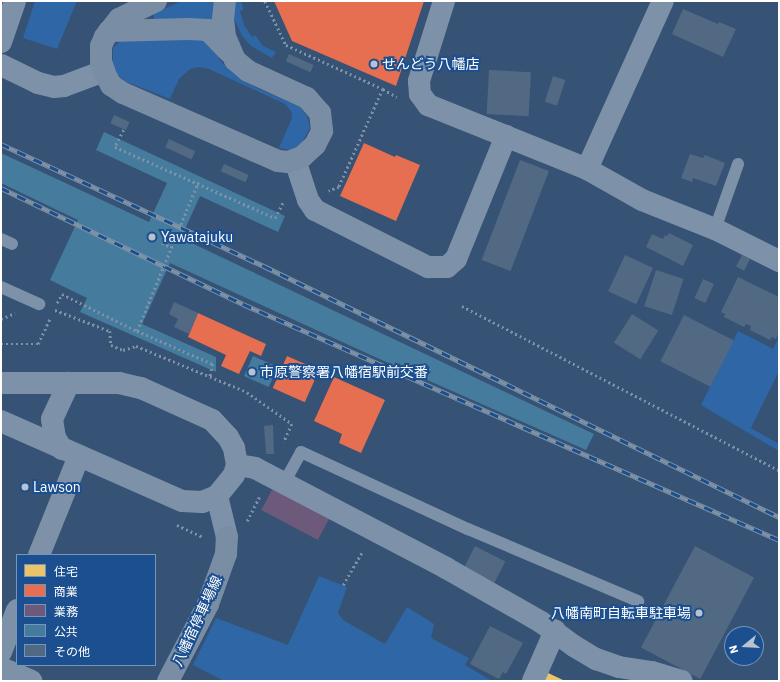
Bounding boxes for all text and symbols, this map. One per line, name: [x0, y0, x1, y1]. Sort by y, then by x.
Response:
place label: せんどう八幡店: [382, 56, 480, 72]
marker: せんどう八幡店: [369, 59, 379, 69]
place label: Yawatajuku: [161, 229, 233, 245]
marker: Yawatajuku: [146, 231, 158, 243]
place label: 市原警察署八幡宿駅前交番: [260, 364, 428, 380]
marker: 市原警察署八幡宿駅前交番: [247, 367, 257, 377]
place label: Lawson: [33, 479, 81, 495]
marker: Lawson: [20, 482, 30, 492]
legend: [16, 554, 156, 666]
text: 住宅: [54, 564, 78, 579]
street label: 八幡宿停車場線: [169, 573, 225, 669]
text: 商業: [54, 584, 78, 599]
text: 業務: [54, 604, 78, 619]
place label: 八幡南町自転車駐車場: [551, 605, 691, 621]
marker: 八幡南町自転車駐車場: [694, 608, 704, 618]
text: 公共: [54, 624, 78, 639]
north arrow: [724, 626, 764, 666]
text: N: [726, 643, 741, 655]
text: その他: [54, 644, 90, 659]

